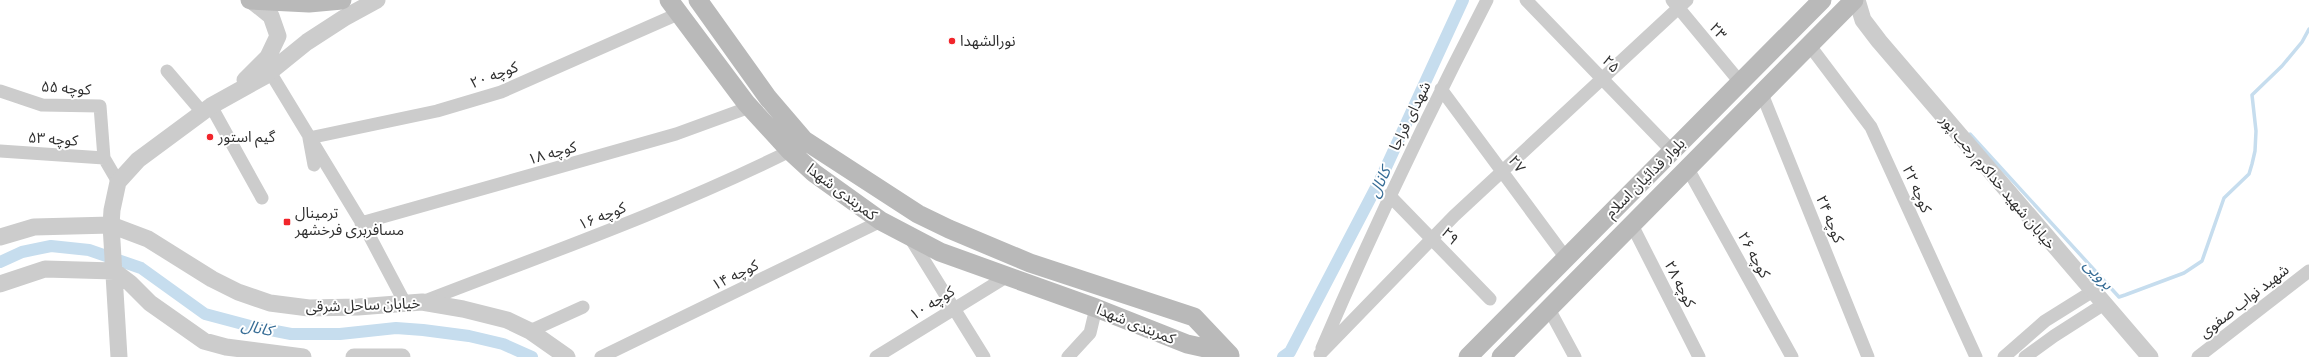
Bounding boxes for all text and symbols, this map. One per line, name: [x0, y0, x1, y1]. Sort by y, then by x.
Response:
street label: ۲۳: [1706, 19, 1731, 44]
place label: نورالشهدا: [960, 32, 1016, 50]
marker: نورالشهدا: [947, 36, 957, 46]
street label: ۲۵: [1599, 52, 1623, 76]
street label: کوچه ۲۰: [467, 57, 522, 93]
street label: کوچه ۵۵: [40, 77, 92, 100]
street label: شهدای فراجا: [1386, 78, 1435, 154]
street label: خیابان شهید خداکرم رجب پور: [1934, 110, 2060, 254]
street label: کوچه ۵۳: [27, 128, 79, 151]
place label: گیم استور: [217, 128, 276, 148]
marker: گیم استور: [205, 132, 215, 142]
street label: بلوار فدائیان اسلام: [1601, 134, 1690, 223]
street label: کوچه ۱۸: [526, 137, 580, 170]
street label: ۲۷: [1505, 152, 1530, 177]
street label: کمربندی شهدا: [803, 160, 881, 225]
water label: کانال: [1364, 161, 1396, 200]
street label: کوچه ۲۲: [1898, 163, 1936, 217]
street label: کوچه ۲۴: [1811, 192, 1848, 247]
street label: کوچه ۱۶: [575, 198, 630, 235]
place label: ترمینال مسافربری فرخشهر: [294, 204, 404, 239]
marker: ترمینال مسافربری فرخشهر: [282, 217, 292, 227]
street label: ۲۹: [1438, 224, 1462, 248]
street label: کوچه ۲۶: [1733, 229, 1774, 282]
water label: برویی: [2080, 255, 2118, 294]
street label: کوچه ۱۴: [709, 256, 763, 295]
street label: کوچه ۲۸: [1660, 258, 1700, 312]
street label: شهید نواب صفوی: [2196, 260, 2293, 342]
street label: کوچه ۱۰: [906, 282, 959, 325]
street label: خیابان ساحل شرقی: [305, 294, 421, 316]
street label: کمربندی شهدا: [1094, 300, 1179, 348]
water label: کانال: [240, 315, 278, 341]

